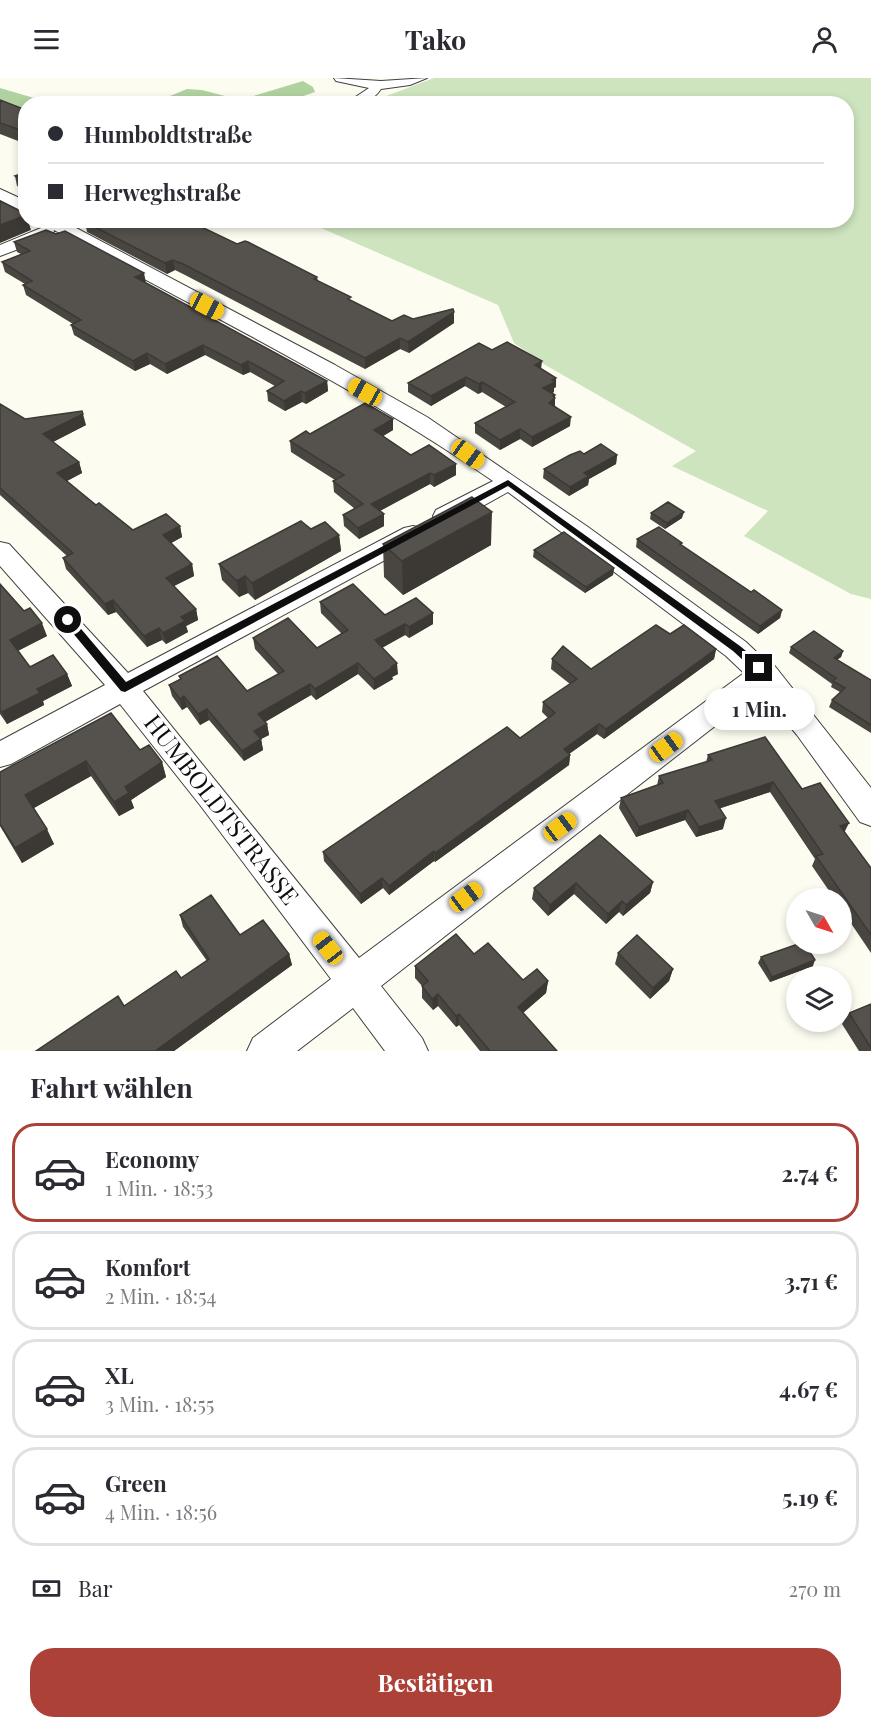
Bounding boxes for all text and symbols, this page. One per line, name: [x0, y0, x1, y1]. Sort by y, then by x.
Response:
text: Tako: [405, 21, 466, 57]
icon: menu: [30, 23, 63, 56]
icon: person: [808, 23, 841, 56]
text: Humboldtstraße: [84, 119, 252, 149]
text: Herweghstraße: [84, 177, 241, 207]
car: [187, 290, 227, 322]
car: [345, 375, 385, 409]
car: [448, 436, 488, 472]
route start: [54, 606, 81, 633]
route end: [745, 654, 772, 681]
callout: 1 Min.: [704, 689, 814, 731]
text: 1 Min.: [732, 695, 787, 722]
street label: HUMBOLDTSTRASSE: [138, 707, 307, 911]
car: [646, 729, 686, 765]
car: [540, 809, 580, 845]
car: [446, 879, 486, 915]
north arrow: [786, 888, 852, 954]
map controls: [786, 888, 852, 1032]
car: [310, 928, 346, 968]
button: layers: [786, 966, 852, 1032]
text: Fahrt wählen: [30, 1069, 193, 1105]
text: Economy: [105, 1144, 199, 1174]
icon: car: [33, 1146, 87, 1200]
text: 2.74 €: [782, 1158, 838, 1188]
text: 1 Min. · 18:53: [105, 1174, 213, 1201]
text: Komfort: [105, 1252, 190, 1282]
icon: car: [33, 1254, 87, 1308]
text: 3.71 €: [784, 1266, 838, 1296]
text: 2 Min. · 18:54: [105, 1282, 216, 1309]
text: XL: [105, 1360, 134, 1390]
icon: car: [33, 1362, 87, 1416]
text: 4.67 €: [779, 1374, 838, 1404]
text: 3 Min. · 18:55: [105, 1390, 214, 1417]
text: Green: [105, 1468, 167, 1498]
icon: car: [33, 1470, 87, 1524]
text: 5.19 €: [782, 1482, 838, 1512]
text: 4 Min. · 18:56: [105, 1498, 217, 1525]
icon: cash: [30, 1572, 63, 1605]
text: Bar: [78, 1573, 112, 1603]
text: 270 m: [789, 1575, 841, 1602]
button: Bestätigen: [30, 1648, 841, 1717]

